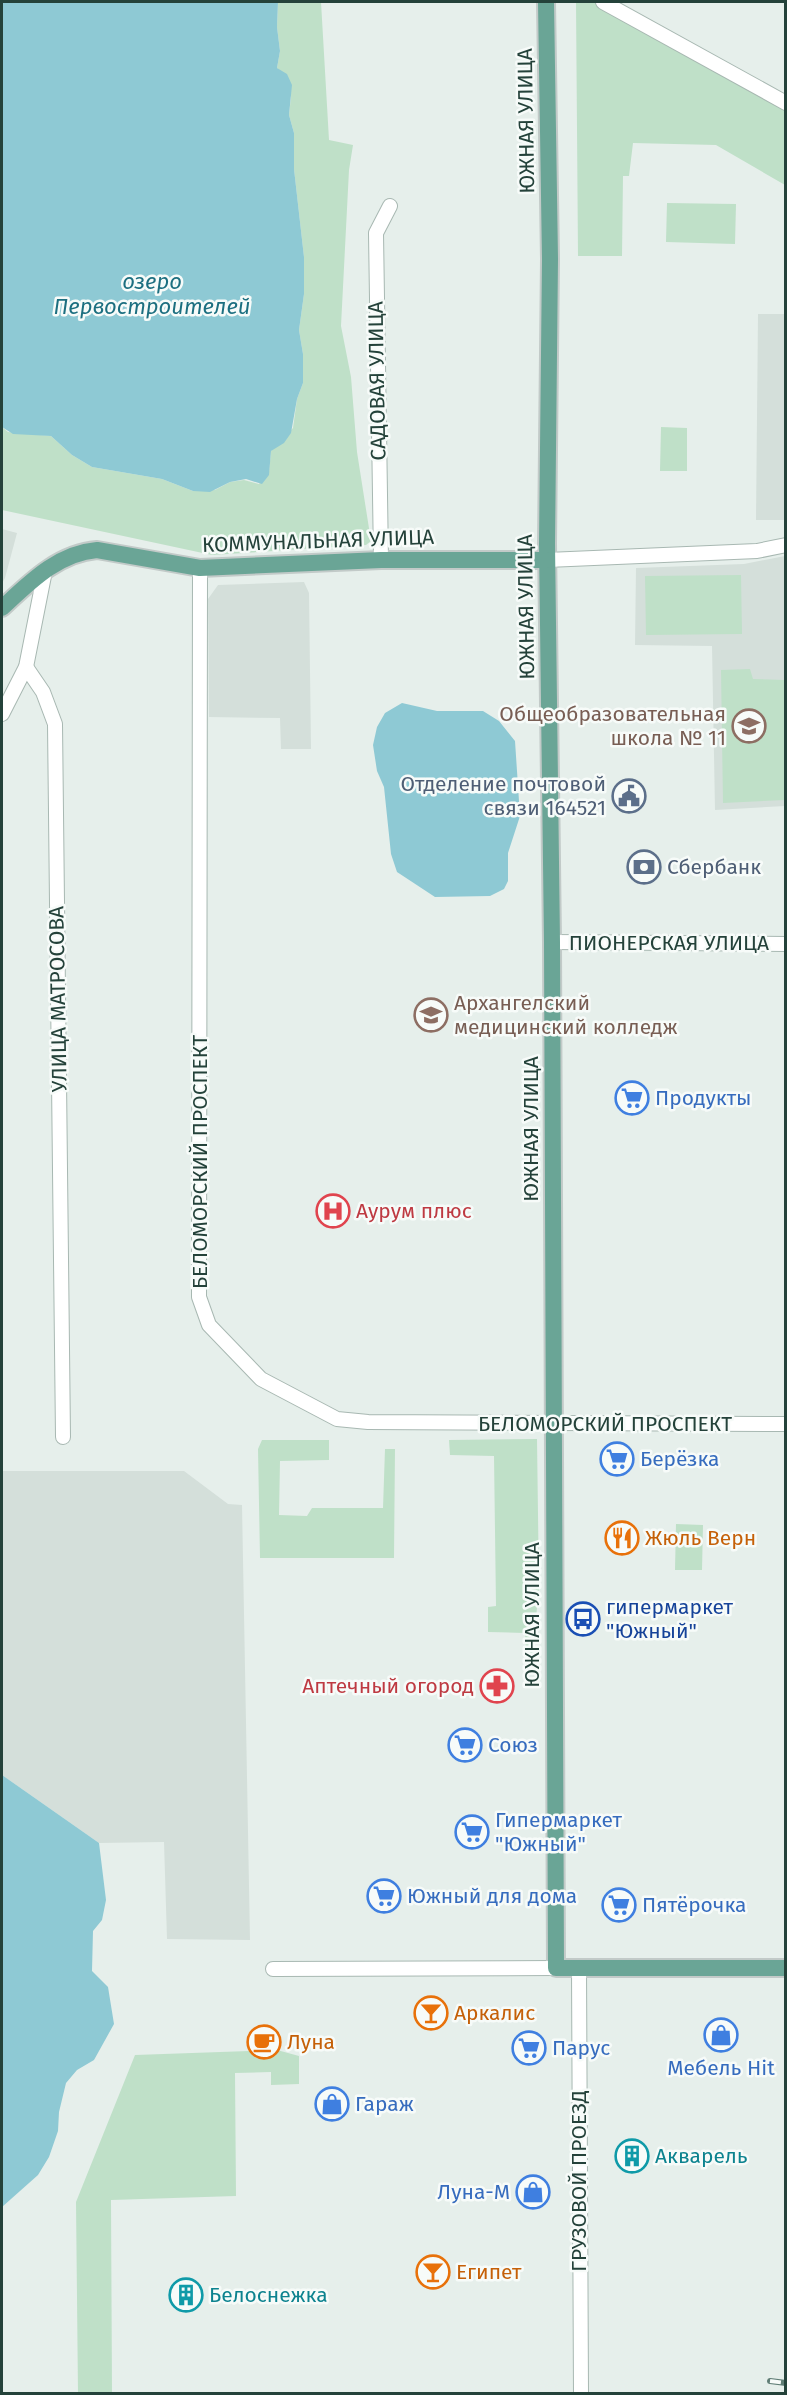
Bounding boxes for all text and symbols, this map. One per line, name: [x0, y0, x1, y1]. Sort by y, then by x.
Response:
street label: ЮЖНАЯ УЛИЦА: [512, 48, 540, 194]
water label: озеро Первостроителей: [54, 268, 250, 320]
street label: САДОВАЯ УЛИЦА: [363, 301, 391, 461]
street label: КОММУНАЛЬНАЯ УЛИЦА: [201, 524, 435, 558]
street label: ЮЖНАЯ УЛИЦА: [512, 534, 540, 680]
place label: Общеобразовательная школа № 11: [499, 701, 726, 751]
school or university icon: Общеобразовательная школа № 11: [731, 708, 767, 744]
place label: Отделение почтовой связи 164521: [400, 771, 606, 821]
public building icon: Отделение почтовой связи 164521: [611, 778, 647, 814]
bank icon: Сбербанк: [626, 849, 662, 885]
place label: Сбербанк: [667, 854, 761, 880]
street label: УЛИЦА МАТРОСОВА: [43, 906, 73, 1092]
street label: ПИОНЕРСКАЯ УЛИЦА: [569, 930, 769, 956]
place label: Архангелский медицинский колледж: [454, 990, 678, 1040]
school or university icon: Архангелский медицинский колледж: [413, 997, 449, 1033]
street label: БЕЛОМОРСКИЙ ПРОСПЕКТ: [187, 1035, 213, 1289]
street label: ЮЖНАЯ УЛИЦА: [518, 1056, 544, 1202]
supermarket icon: Продукты: [614, 1080, 650, 1116]
place label: Продукты: [655, 1085, 752, 1111]
hospital icon: Аурум плюс: [315, 1193, 351, 1229]
place label: Аурум плюс: [356, 1198, 472, 1224]
street label: БЕЛОМОРСКИЙ ПРОСПЕКТ: [478, 1411, 732, 1437]
supermarket icon: Берёзка: [599, 1441, 635, 1477]
place label: Берёзка: [640, 1446, 720, 1472]
restaurant icon: Жюль Верн: [604, 1520, 640, 1556]
place label: Жюль Верн: [645, 1525, 756, 1551]
street label: ЮЖНАЯ УЛИЦА: [519, 1542, 545, 1688]
place label: гипермаркет "Южный": [606, 1594, 734, 1644]
bus stop icon: гипермаркет "Южный": [565, 1601, 601, 1637]
pharmacy icon: Аптечный огород: [479, 1668, 515, 1704]
place label: Аптечный огород: [302, 1673, 474, 1699]
supermarket icon: Союз: [447, 1727, 483, 1763]
place label: Союз: [488, 1732, 538, 1758]
place label: Гипермаркет "Южный": [495, 1807, 623, 1857]
supermarket icon: Гипермаркет "Южный": [454, 1814, 490, 1850]
supermarket icon: Южный для дома: [366, 1878, 402, 1914]
place label: Южный для дома: [407, 1883, 577, 1909]
supermarket icon: Пятёрочка: [601, 1887, 637, 1923]
place label: Пятёрочка: [642, 1892, 746, 1918]
bar icon: Аркалис: [413, 1995, 449, 2031]
place label: Аркалис: [454, 2000, 535, 2026]
shop icon: Мебель Hit: [703, 2017, 739, 2053]
cafe icon: Луна: [246, 2024, 282, 2060]
place label: Луна: [287, 2029, 335, 2055]
supermarket icon: Парус: [511, 2030, 547, 2066]
place label: Парус: [552, 2035, 610, 2061]
place label: Мебель Hit: [667, 2055, 775, 2081]
shop icon: Гараж: [314, 2086, 350, 2122]
street label: ГРУЗОВОЙ ПРОЕЗД: [566, 2090, 592, 2272]
place label: Гараж: [355, 2091, 414, 2117]
building icon: Акварель: [614, 2138, 650, 2174]
place label: Акварель: [655, 2143, 748, 2169]
shop icon: Луна-М: [515, 2174, 551, 2210]
place label: Луна-М: [437, 2179, 510, 2205]
bar icon: Египет: [415, 2254, 451, 2290]
place label: Египет: [456, 2259, 522, 2285]
building icon: Белоснежка: [168, 2277, 204, 2313]
place label: Белоснежка: [209, 2282, 328, 2308]

